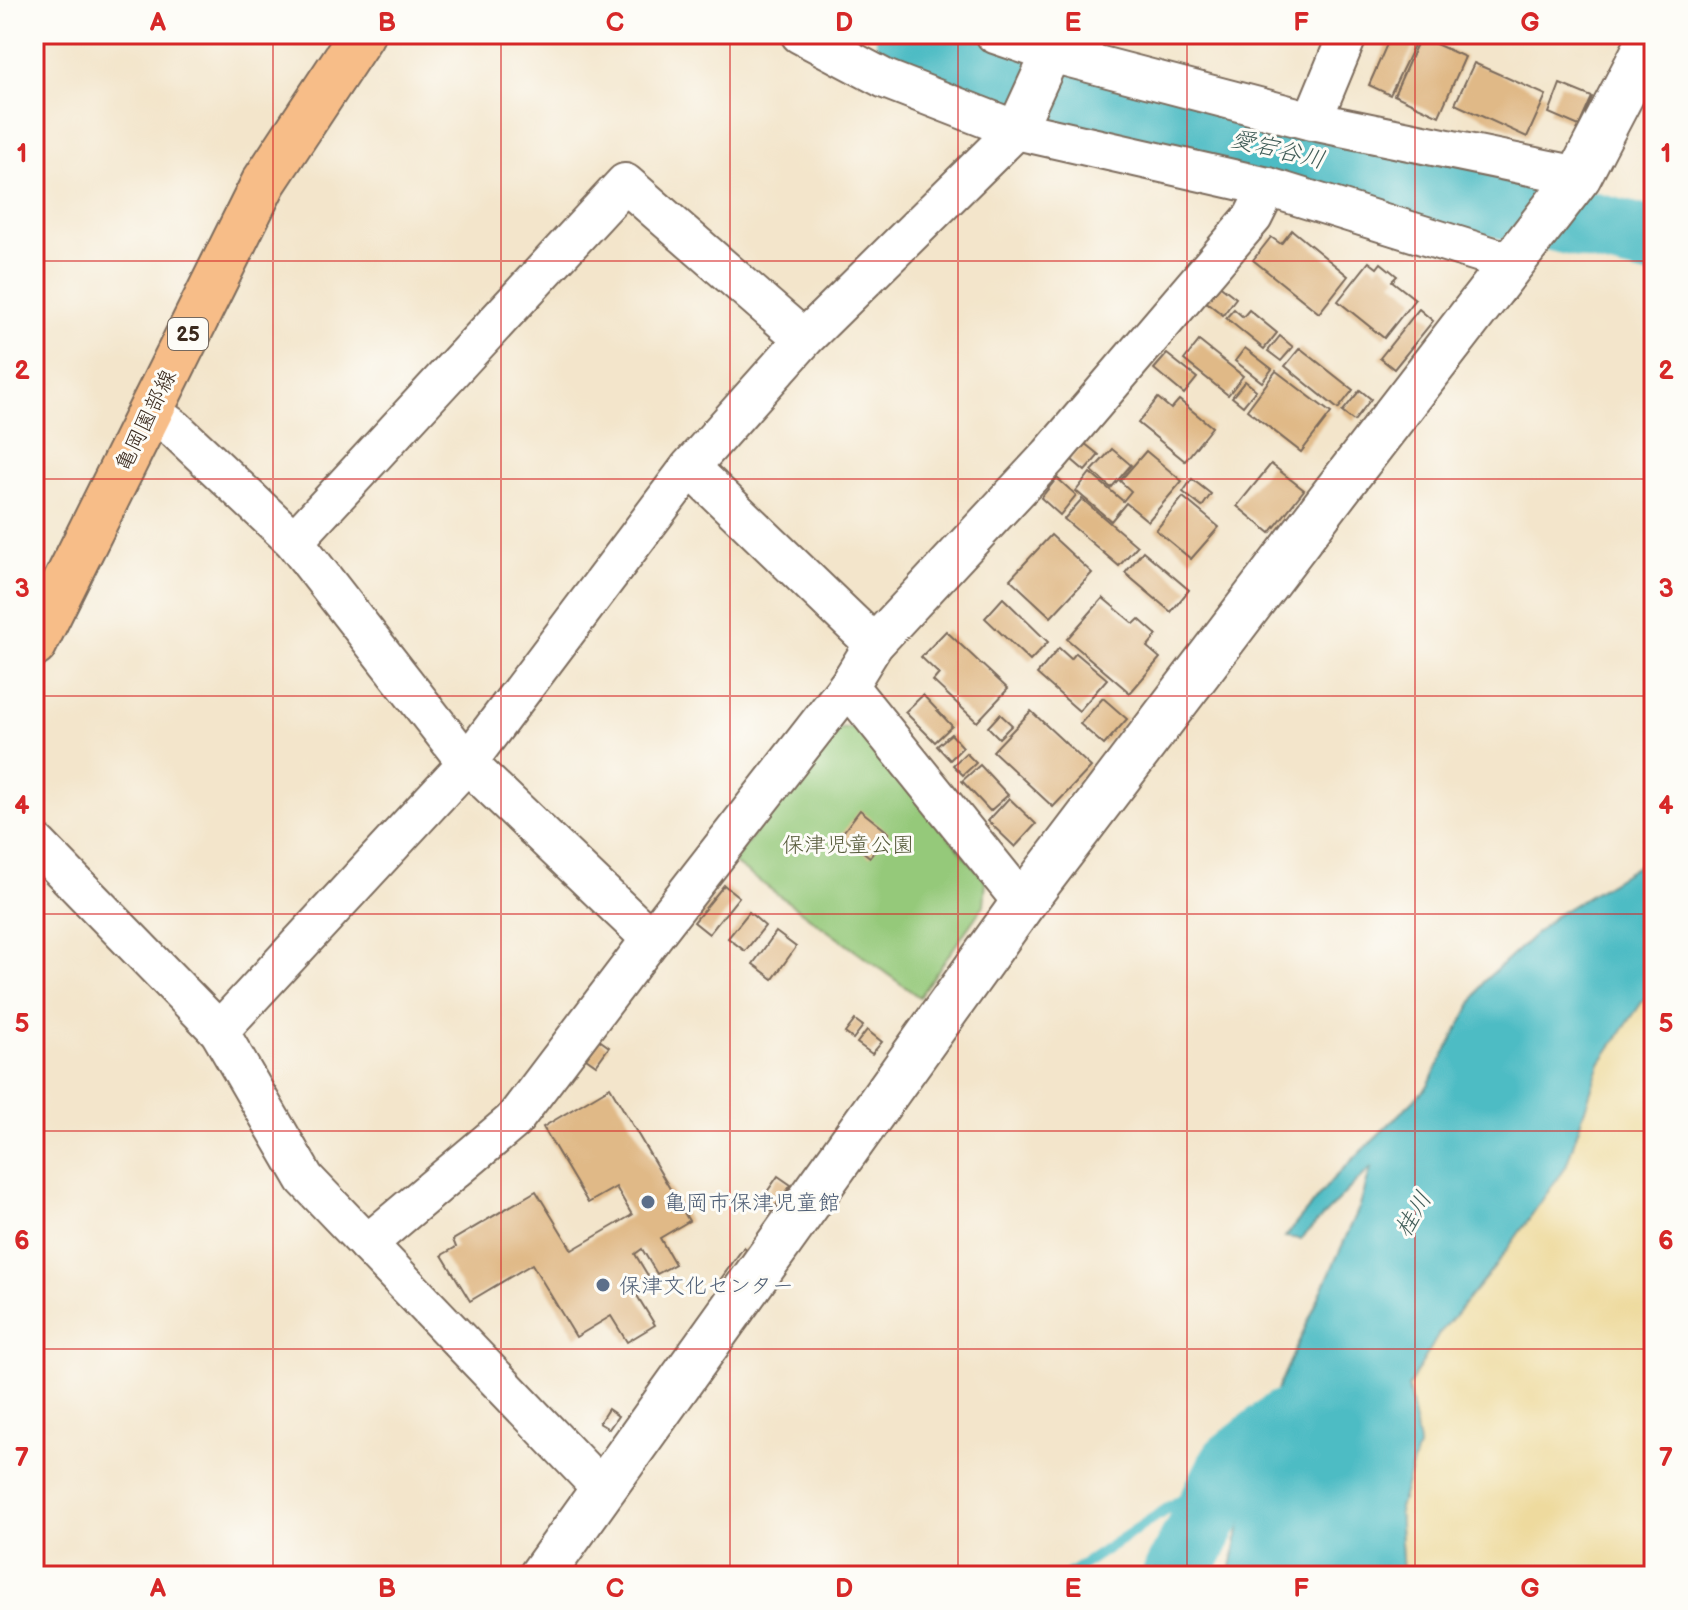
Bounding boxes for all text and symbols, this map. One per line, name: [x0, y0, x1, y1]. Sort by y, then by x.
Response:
text: A: [149, 8, 166, 39]
text: B: [378, 8, 396, 39]
text: C: [606, 8, 624, 39]
text: D: [835, 8, 853, 39]
text: E: [1065, 8, 1082, 39]
text: F: [1293, 8, 1309, 39]
text: G: [1520, 8, 1540, 39]
water label: 愛宕谷川: [1228, 124, 1328, 175]
text: 1: [17, 139, 27, 170]
text: 1: [1661, 139, 1671, 170]
road number: 25: [168, 318, 208, 350]
text: 2: [14, 356, 30, 387]
text: 2: [1658, 356, 1674, 387]
street label: 亀岡園部線: [110, 365, 183, 476]
text: 3: [14, 574, 30, 605]
text: 3: [1658, 574, 1674, 605]
text: 4: [14, 791, 30, 822]
text: 4: [1658, 791, 1674, 822]
park label: 保津児童公園: [782, 832, 914, 859]
text: 5: [14, 1009, 30, 1040]
text: 5: [1658, 1009, 1674, 1040]
water label: 桂川: [1389, 1186, 1438, 1242]
place label: 亀岡市保津児童館: [664, 1190, 840, 1217]
marker: 亀岡市保津児童館: [639, 1193, 657, 1211]
text: 6: [14, 1226, 30, 1257]
text: 6: [1658, 1226, 1674, 1257]
place label: 保津文化センター: [619, 1273, 794, 1300]
marker: 保津文化センター: [594, 1276, 612, 1294]
text: 7: [15, 1443, 29, 1474]
text: 7: [1659, 1443, 1673, 1474]
text: A: [149, 1574, 166, 1605]
text: B: [378, 1574, 396, 1605]
text: C: [606, 1574, 624, 1605]
text: D: [835, 1574, 853, 1605]
text: E: [1065, 1574, 1082, 1605]
text: F: [1293, 1574, 1309, 1605]
text: G: [1520, 1574, 1540, 1605]

